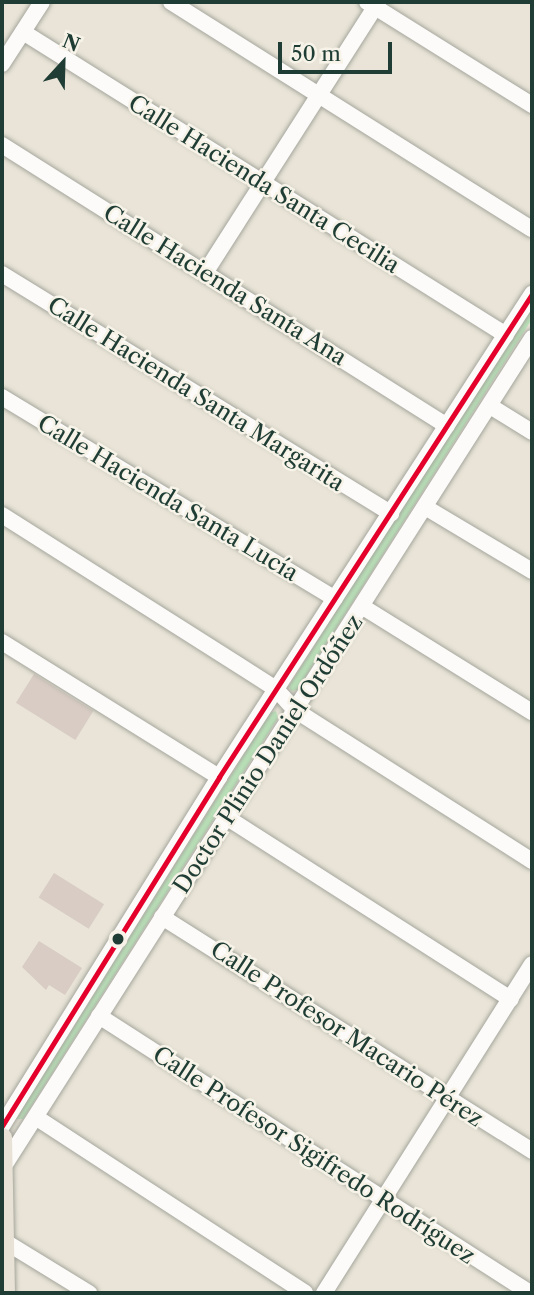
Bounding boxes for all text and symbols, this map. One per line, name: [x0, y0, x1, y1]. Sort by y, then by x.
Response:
north arrow: [28, 28, 98, 98]
scale bar: [282, 28, 396, 72]
text: N: [59, 29, 83, 57]
text: 50 m: [291, 41, 341, 66]
street label: Calle Hacienda Santa Cecilia: [123, 89, 405, 279]
street label: Calle Hacienda Santa Ana: [98, 198, 352, 372]
street label: Calle Hacienda Santa Margarita: [42, 291, 350, 497]
street label: Calle Hacienda Santa Lucía: [32, 409, 304, 587]
street label: Doctor Plinio Daniel Ordóñez: [167, 609, 369, 899]
unlabelled marker: [111, 932, 125, 946]
street label: Calle Profesor Macario Pérez: [205, 935, 489, 1133]
street label: Calle Profesor Sigifredo Rodríguez: [148, 1040, 480, 1270]

